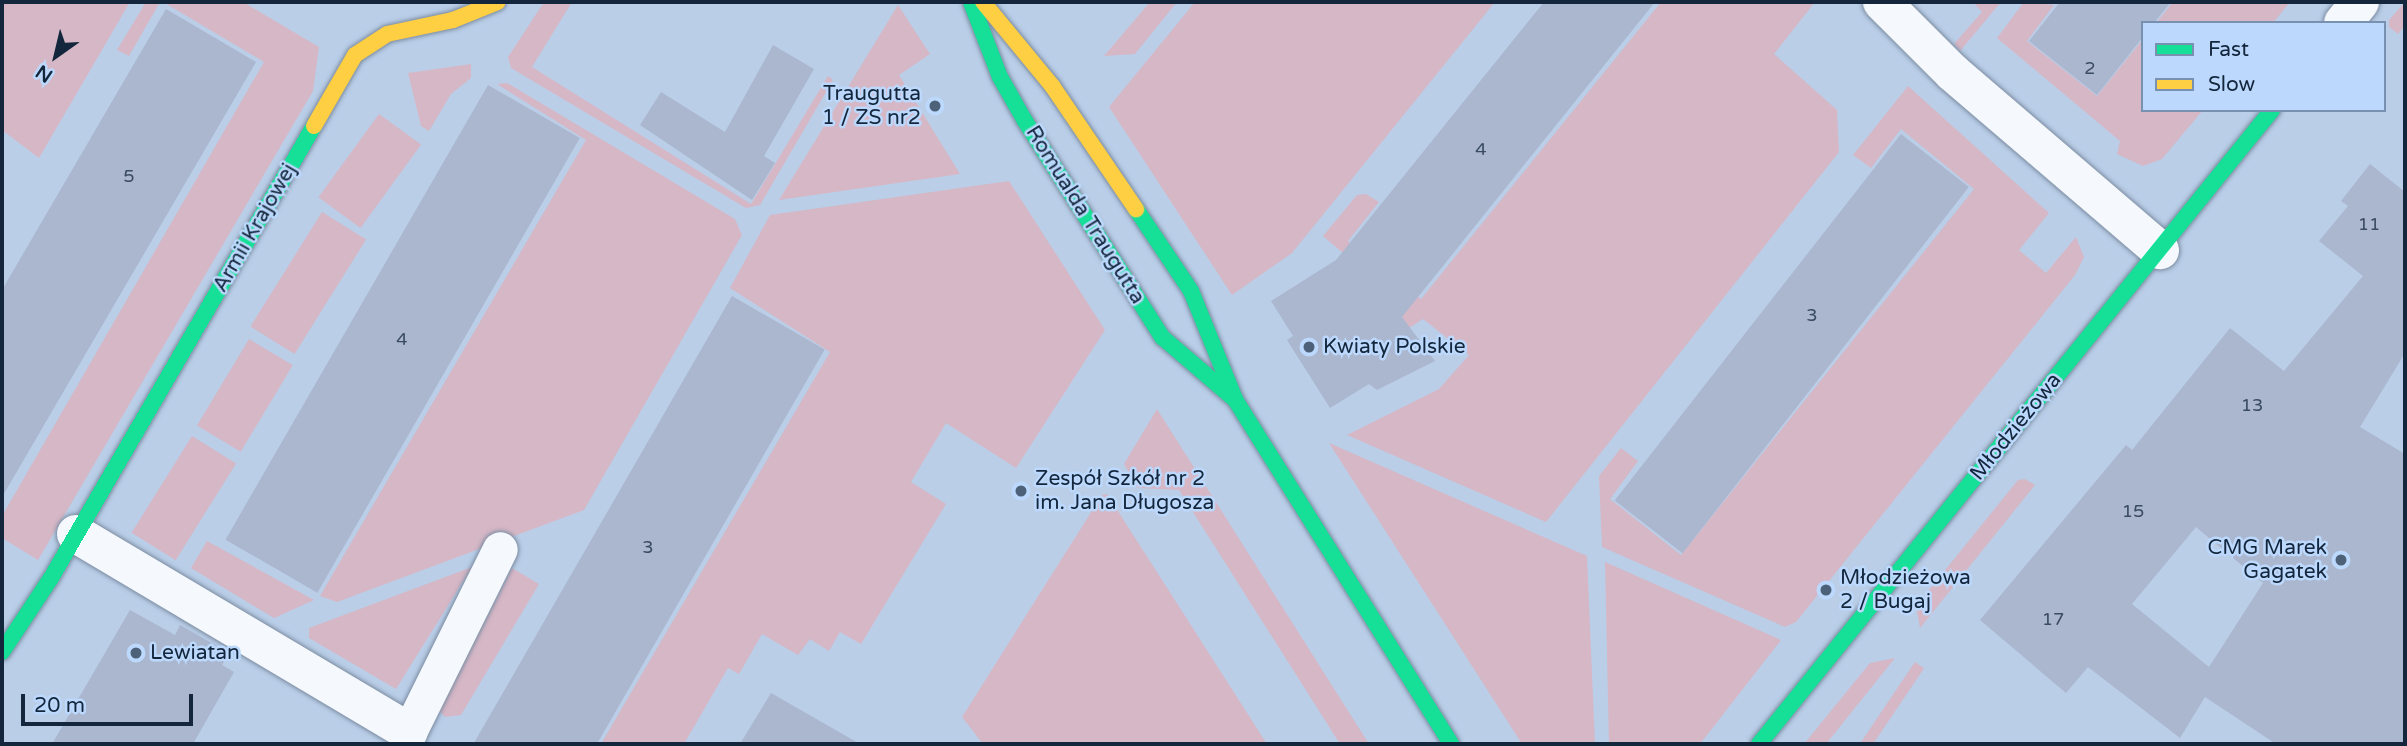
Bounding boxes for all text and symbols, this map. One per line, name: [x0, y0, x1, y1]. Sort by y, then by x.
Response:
north arrow: [21, 21, 91, 91]
legend: [2141, 21, 2386, 112]
text: Fast: [2208, 37, 2249, 62]
house number: 2: [2084, 57, 2096, 79]
text: N: [32, 60, 57, 87]
text: Slow: [2208, 72, 2255, 97]
place label: Traugutta 1 / ZS nr2: [822, 81, 921, 131]
marker: Traugutta 1 / ZS nr2: [927, 98, 943, 114]
street label: Romualda Traugutta: [1020, 121, 1150, 309]
house number: 4: [1475, 138, 1487, 160]
street label: Armii Krajowej: [208, 159, 302, 297]
house number: 5: [123, 165, 135, 187]
house number: 11: [2358, 213, 2380, 235]
house number: 3: [1806, 304, 1818, 326]
house number: 4: [396, 328, 408, 350]
place label: Kwiaty Polskie: [1323, 334, 1466, 360]
marker: Kwiaty Polskie: [1301, 339, 1317, 355]
street label: Młodzieżowa: [1965, 368, 2067, 486]
house number: 13: [2241, 394, 2263, 416]
place label: Zespół Szkół nr 2 im. Jana Długosza: [1035, 466, 1214, 516]
marker: Zespół Szkół nr 2 im. Jana Długosza: [1013, 483, 1029, 499]
house number: 15: [2122, 500, 2144, 522]
place label: CMG Marek Gagatek: [2208, 535, 2327, 585]
house number: 3: [642, 536, 654, 558]
marker: CMG Marek Gagatek: [2333, 552, 2349, 568]
place label: Młodzieżowa 2 / Bugaj: [1840, 565, 1971, 615]
marker: Młodzieżowa 2 / Bugaj: [1818, 582, 1834, 598]
house number: 17: [2042, 608, 2064, 630]
place label: Lewiatan: [150, 640, 240, 666]
marker: Lewiatan: [128, 645, 144, 661]
scale bar: [24, 680, 196, 724]
text: 20 m: [34, 693, 85, 718]

